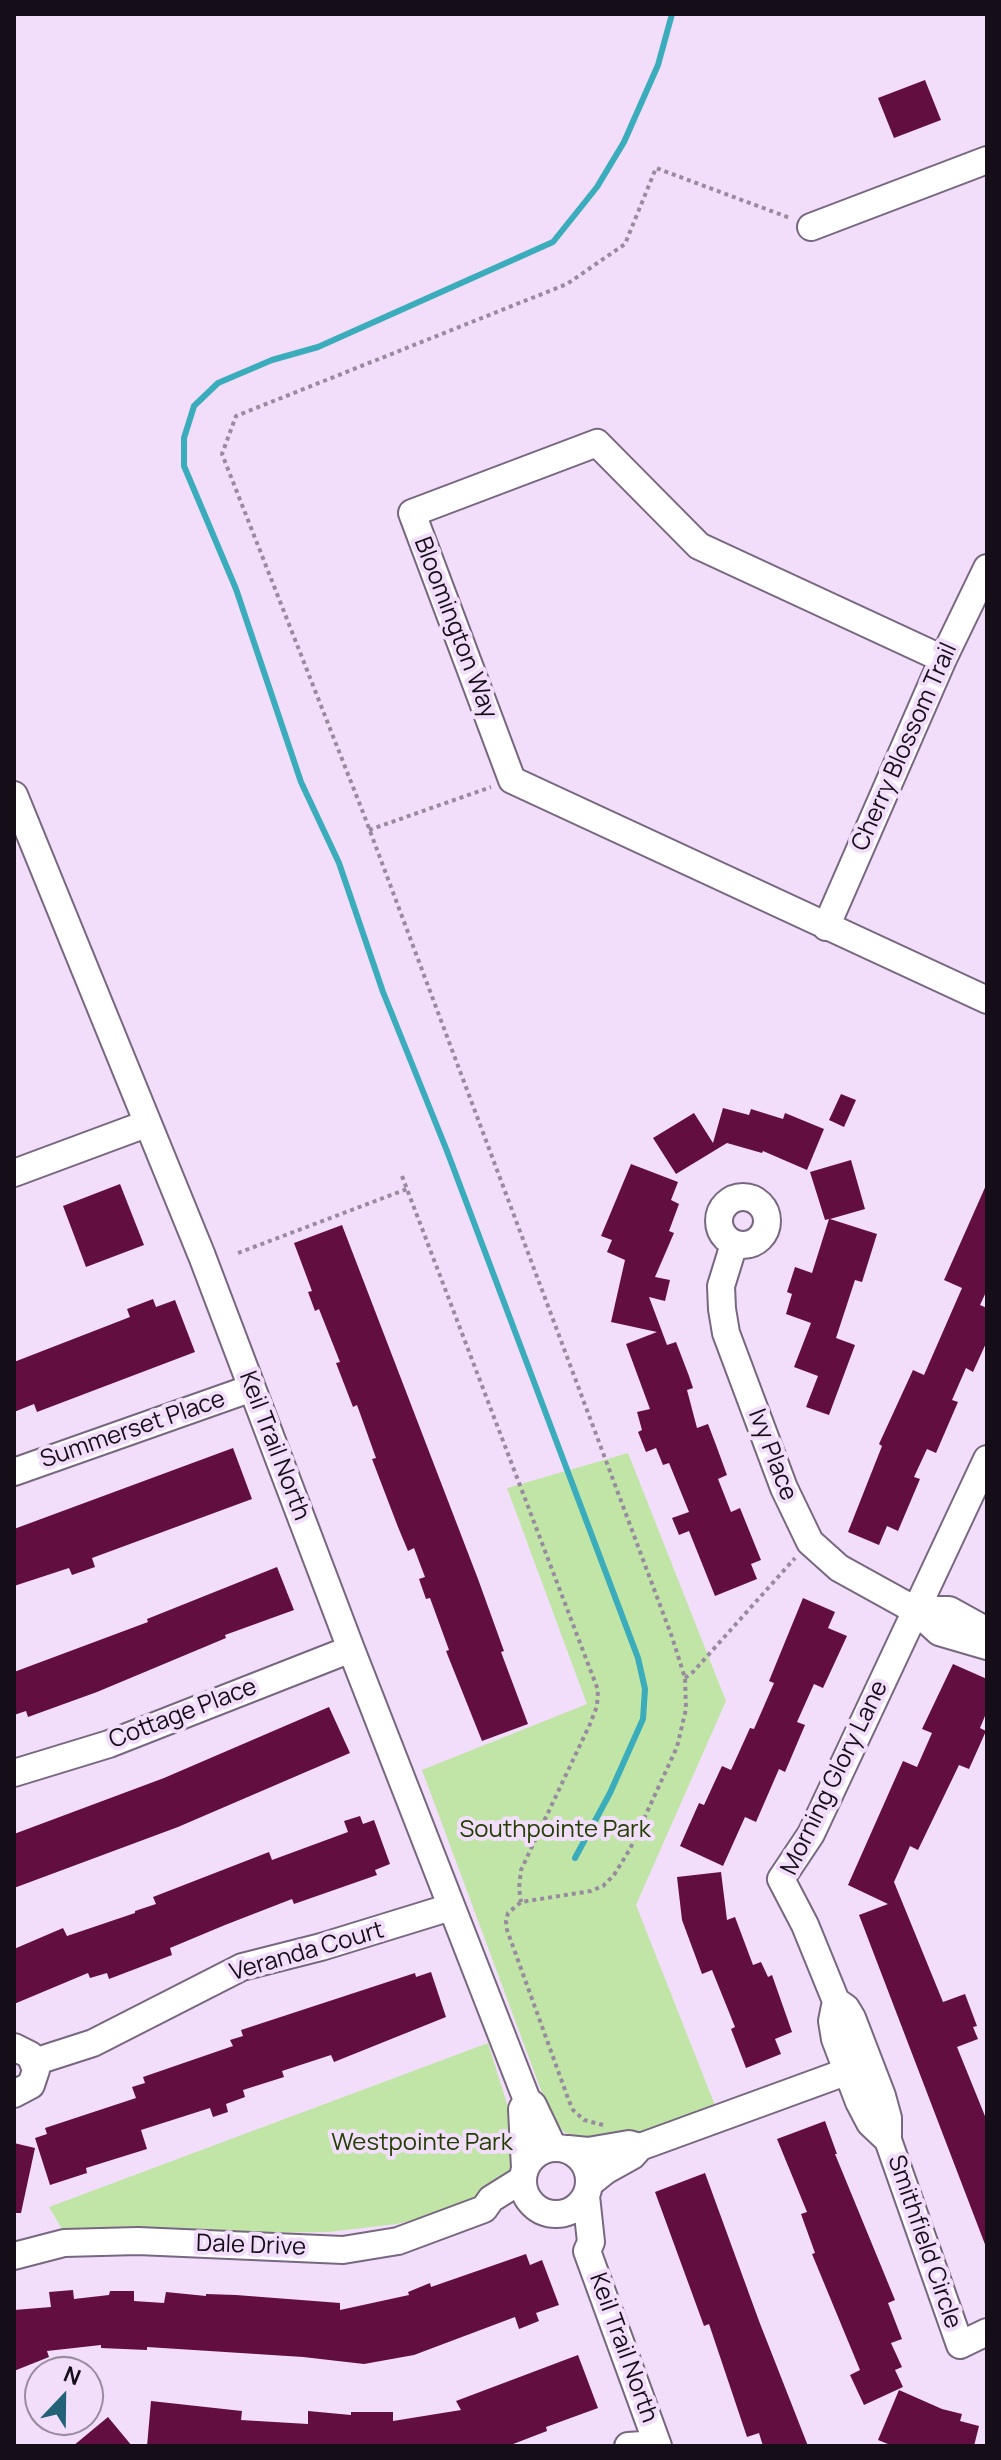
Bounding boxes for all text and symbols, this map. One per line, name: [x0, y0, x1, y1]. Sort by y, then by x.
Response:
street label: Bloomington Way: [407, 533, 503, 723]
street label: Cherry Blossom Trail: [846, 638, 964, 856]
street label: Keil Trail North: [232, 1368, 316, 1524]
street label: Summerset Place: [37, 1385, 229, 1475]
street label: Ivy Place: [741, 1405, 803, 1505]
street label: Cottage Place: [105, 1673, 261, 1755]
street label: Morning Glory Lane: [775, 1676, 895, 1880]
park label: Southpointe Park: [459, 1816, 651, 1844]
street label: Veranda Court: [227, 1916, 387, 1988]
park label: Westpointe Park: [331, 2129, 513, 2157]
street label: Smithfield Circle: [881, 2152, 967, 2332]
street label: Dale Drive: [196, 2230, 306, 2262]
street label: Keil Trail North: [583, 2269, 663, 2427]
north arrow: [24, 2356, 104, 2436]
text: N: [59, 2359, 85, 2392]

